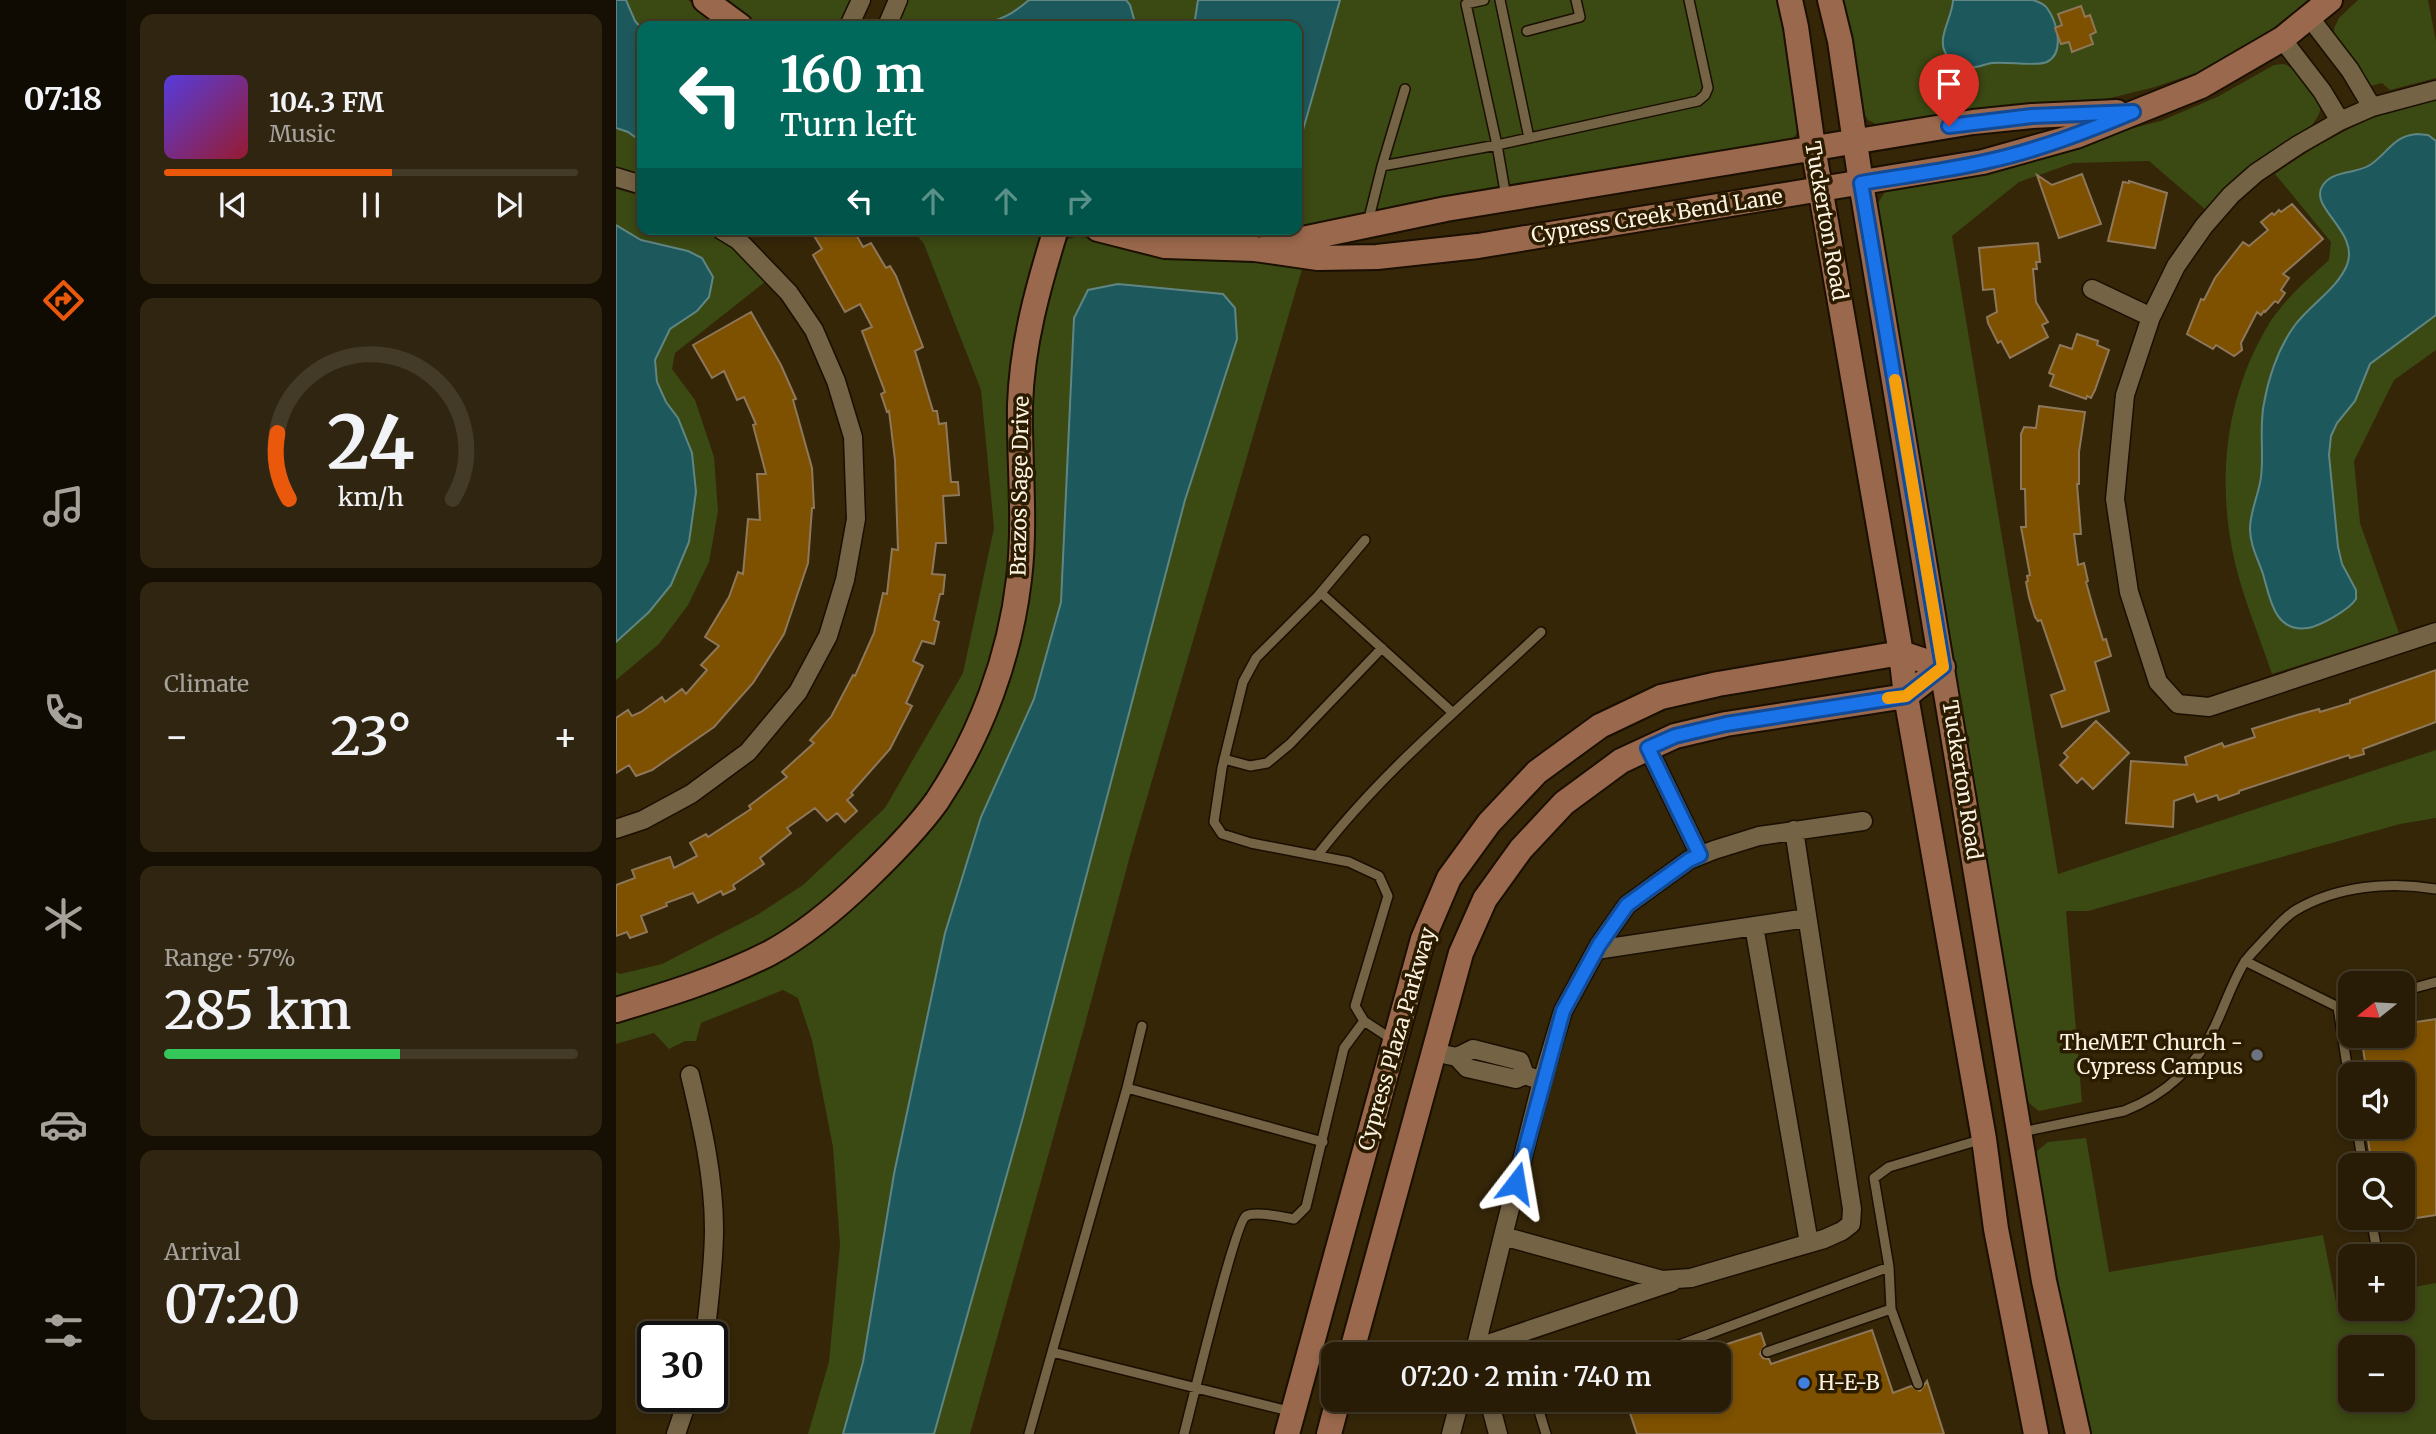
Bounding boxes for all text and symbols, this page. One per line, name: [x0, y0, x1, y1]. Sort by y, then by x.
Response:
text: 160 m: [780, 44, 924, 105]
icon: left: [665, 49, 756, 140]
pin: [1919, 54, 1979, 126]
icon: arrive: [1930, 65, 1968, 103]
text: 07:18: [24, 79, 102, 119]
text: 104.3 FM: [269, 86, 384, 119]
text: Turn left: [780, 105, 917, 145]
text: Music: [269, 119, 336, 148]
street label: Tuckerton Road: [1799, 139, 1854, 303]
icon: left: [841, 182, 879, 220]
icon: ahead: [914, 182, 952, 220]
icon: ahead: [987, 182, 1025, 220]
icon: right: [1060, 182, 1098, 220]
street label: Cypress Creek Bend Lane: [1529, 182, 1785, 249]
icon: previous: [214, 186, 252, 224]
icon: pause: [352, 186, 390, 224]
icon: next: [490, 186, 528, 224]
icon: directions: [39, 276, 88, 325]
street label: Brazos Sage Drive: [1004, 396, 1035, 576]
text: 24: [327, 397, 415, 489]
text: km/h: [338, 481, 404, 513]
icon: music: [39, 482, 88, 531]
text: Climate: [164, 669, 249, 698]
icon: phone: [39, 688, 88, 737]
street label: Tuckerton Road: [1937, 698, 1988, 862]
text: 23°: [330, 704, 412, 769]
text: −: [164, 713, 189, 760]
text: +: [553, 713, 578, 760]
icon: climate: [39, 894, 88, 943]
street label: Cypress Plaza Parkway: [1352, 923, 1442, 1154]
text: Range · 57%: [164, 943, 296, 972]
north arrow: [2338, 971, 2415, 1048]
map controls: [2338, 971, 2415, 1412]
text: 285 km: [164, 978, 351, 1043]
place label: TheMET Church - Cypress Campus: [2060, 1029, 2243, 1080]
marker: TheMET Church - Cypress Campus: [2249, 1047, 2265, 1063]
button: sound: [2338, 1062, 2415, 1139]
icon: car: [39, 1100, 88, 1149]
position arrow: [1479, 1146, 1553, 1220]
button: search: [2338, 1153, 2415, 1230]
text: Arrival: [164, 1237, 241, 1266]
button: +: [2338, 1244, 2415, 1321]
text: 07:20: [164, 1272, 300, 1337]
icon: filters: [39, 1306, 88, 1355]
speed limit sign: 30: [637, 1321, 728, 1412]
button: −: [2338, 1335, 2415, 1412]
text: 07:20 · 2 min · 740 m: [1401, 1360, 1651, 1393]
place label: H-E-B: [1818, 1369, 1880, 1396]
marker: H-E-B: [1796, 1375, 1812, 1391]

